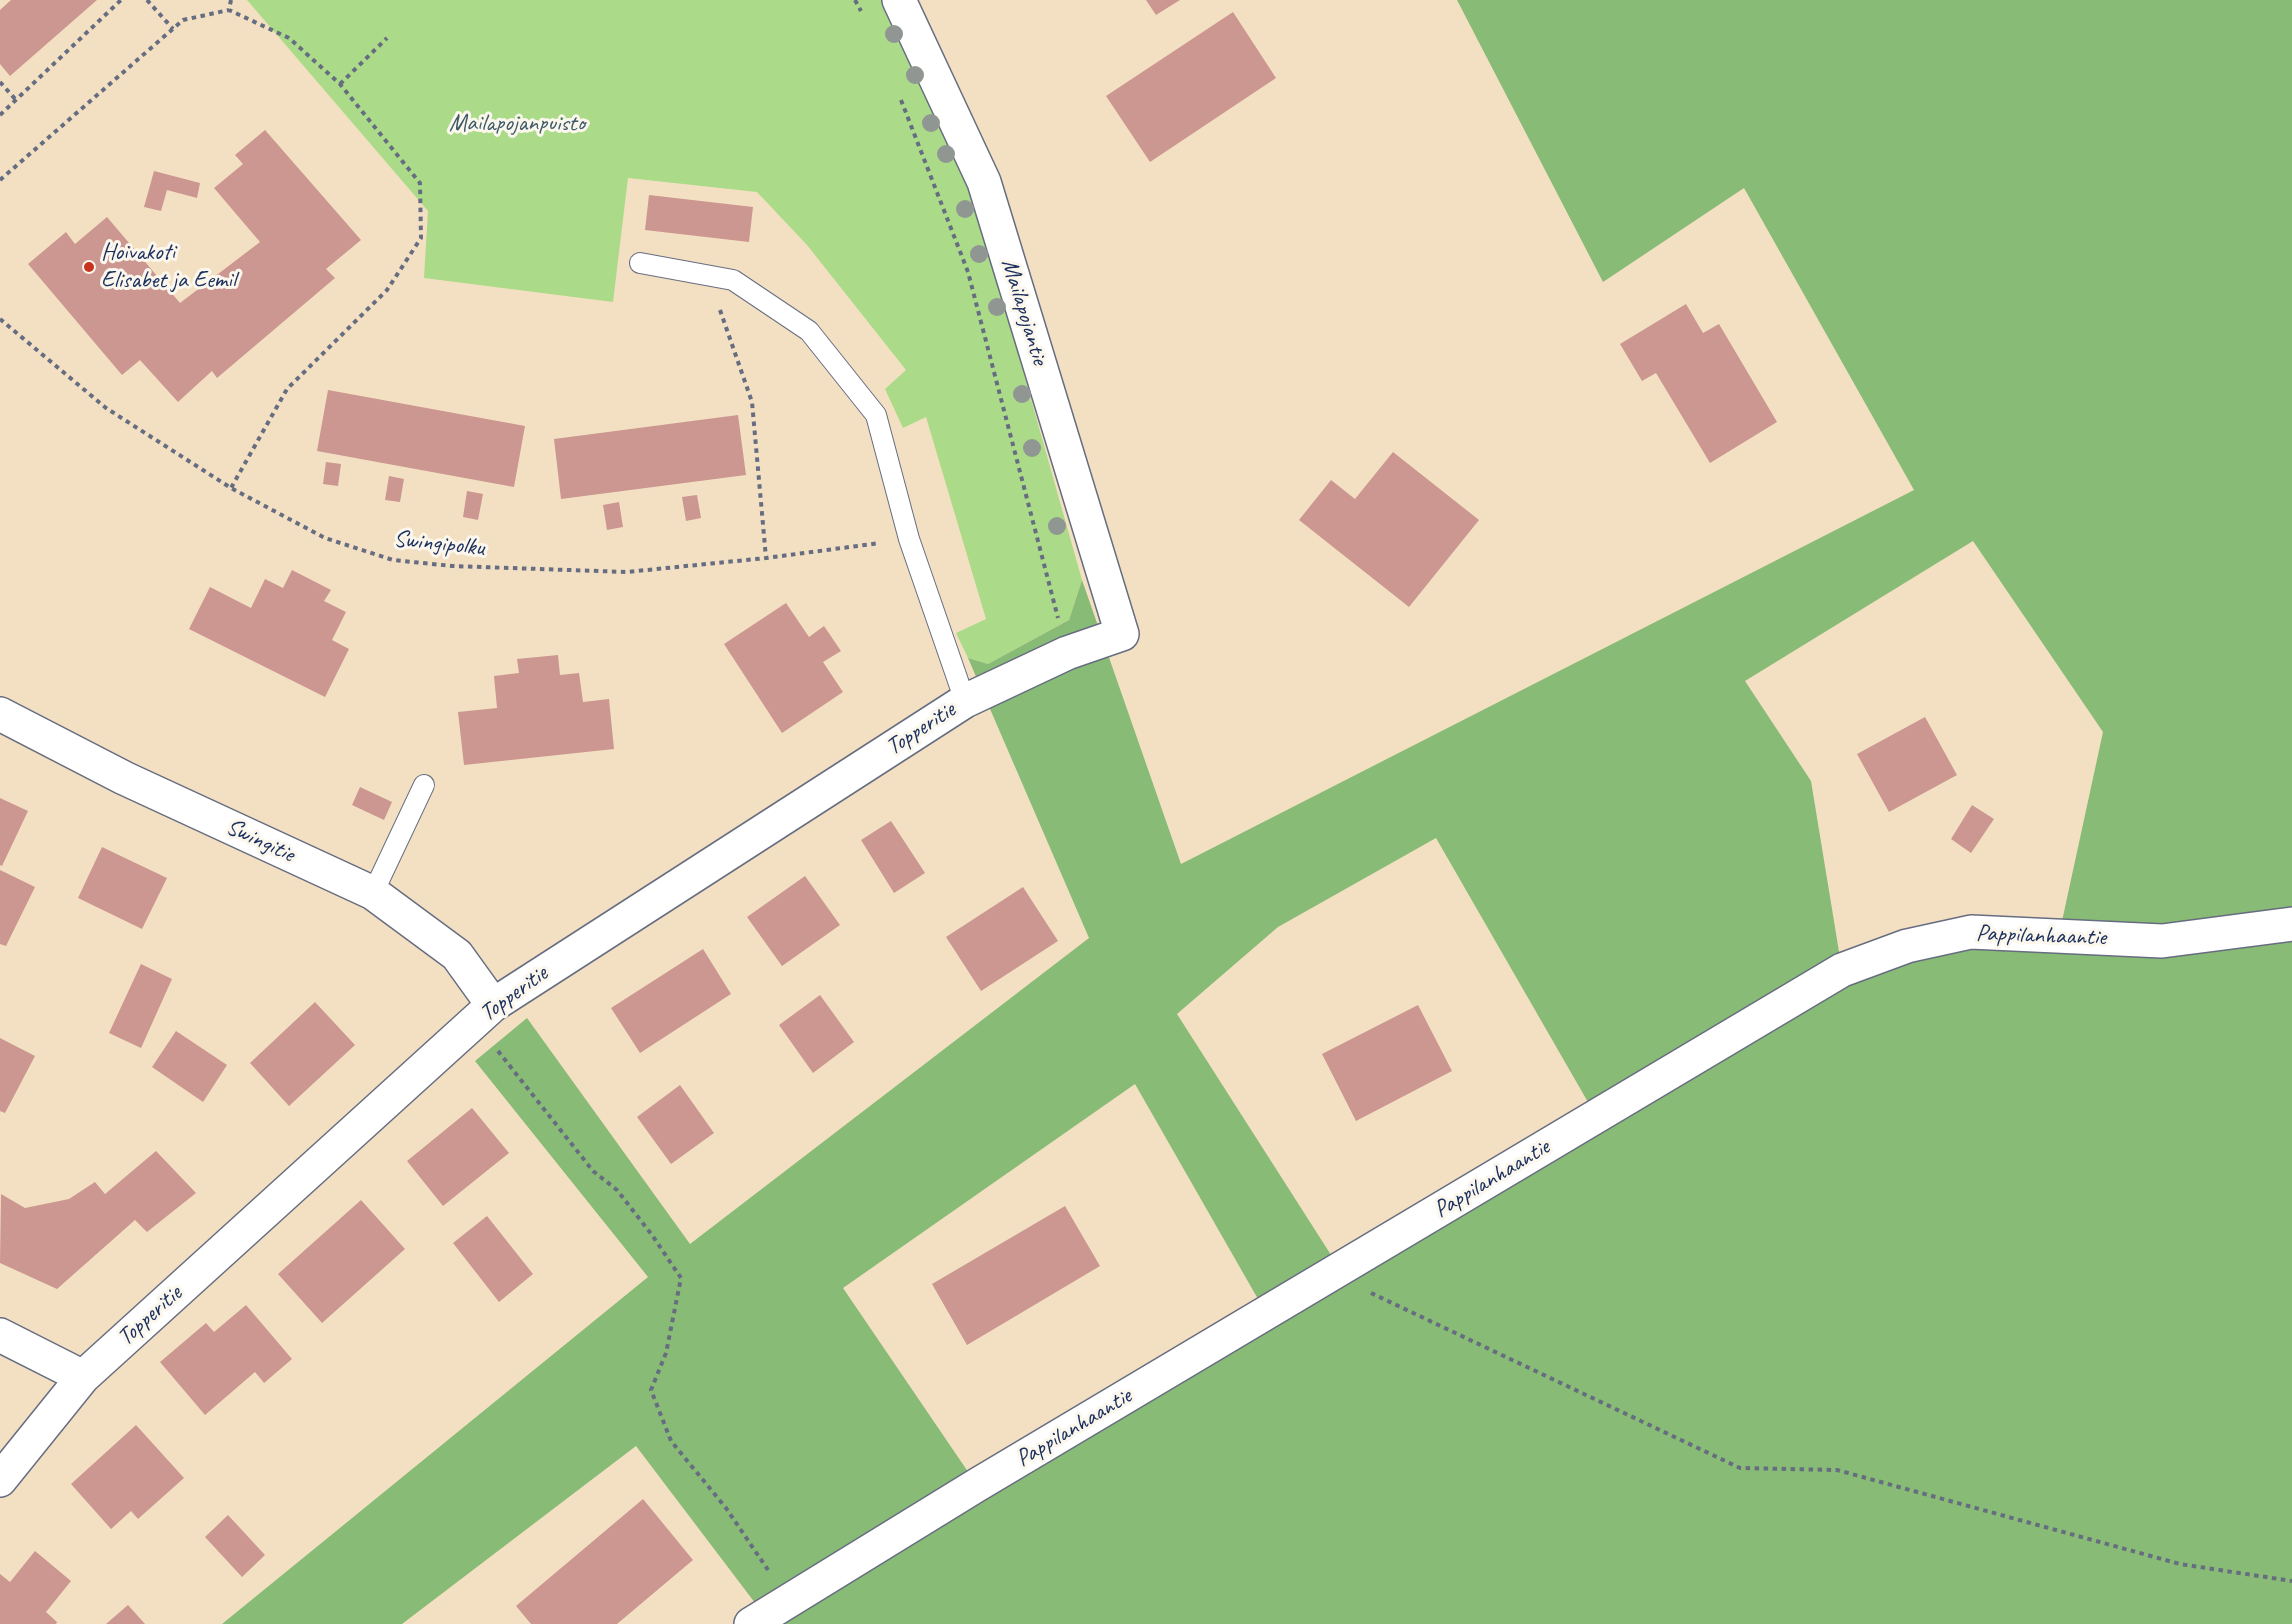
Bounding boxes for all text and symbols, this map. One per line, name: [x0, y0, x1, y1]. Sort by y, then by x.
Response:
park label: Mailapojanpuisto: [449, 110, 585, 138]
place label: Hoivakoti Elisabet ja Eemil: [101, 239, 236, 295]
street label: Mailapojantie: [994, 256, 1054, 368]
marker: Hoivakoti Elisabet ja Eemil: [82, 260, 96, 274]
street label: Swingipolku: [392, 525, 486, 563]
street label: Topperitie: [881, 696, 961, 762]
street label: Swingitie: [221, 813, 299, 869]
street label: Pappilanhaantie: [1976, 919, 2106, 953]
street label: Topperitie: [474, 960, 554, 1028]
street label: Pappilanhaantie: [1429, 1133, 1555, 1225]
street label: Topperitie: [112, 1280, 188, 1352]
street label: Pappilanhaantie: [1011, 1382, 1137, 1474]

